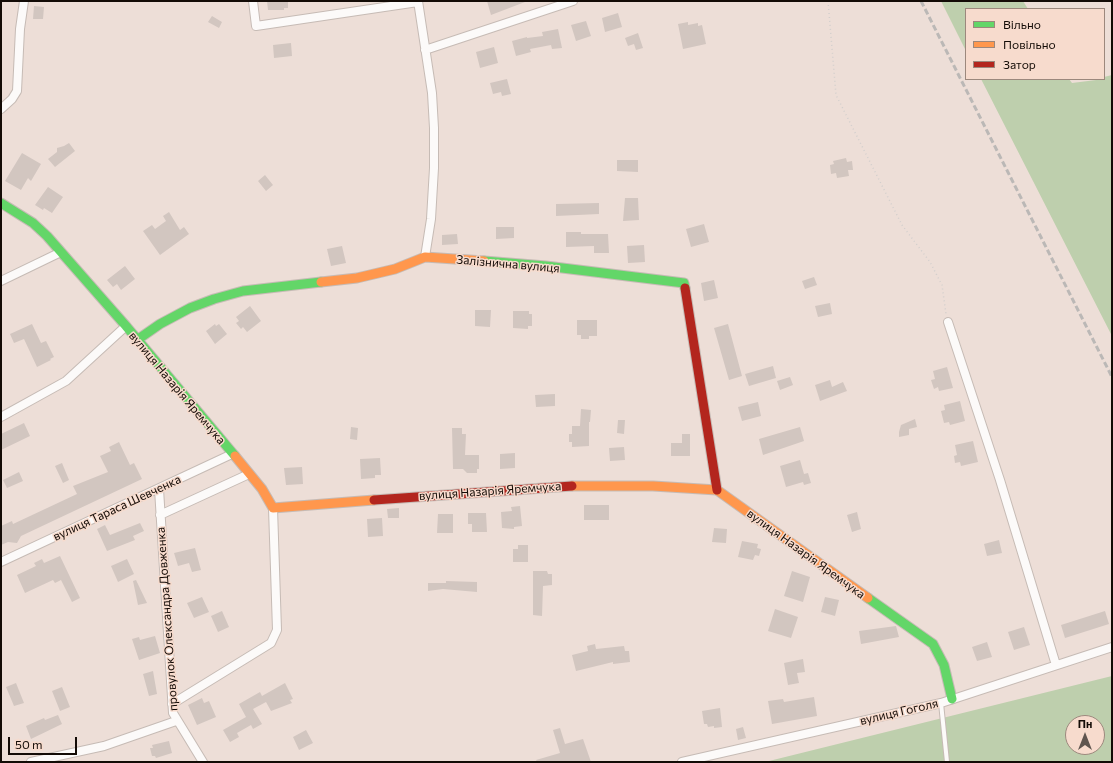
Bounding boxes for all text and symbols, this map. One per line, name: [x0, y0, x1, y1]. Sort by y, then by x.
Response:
legend: [965, 8, 1105, 80]
text: Вільно: [1003, 17, 1041, 31]
text: Повільно: [1003, 37, 1056, 51]
text: Затор: [1003, 57, 1036, 71]
street label: Залізнична вулиця: [456, 252, 560, 276]
street label: вулиця Назарія Яремчука: [126, 329, 228, 447]
street label: вулиця Тараса Шевченка: [51, 472, 183, 544]
street label: вулиця Назарія Яремчука: [418, 479, 562, 503]
street label: вулиця Назарія Яремчука: [744, 506, 868, 602]
street label: провулок Олександра Довженка: [153, 526, 181, 712]
street label: вулиця Гоголя: [858, 696, 940, 728]
north arrow: [1065, 715, 1105, 755]
text: Пн: [1078, 717, 1092, 730]
scale bar: [10, 729, 79, 755]
text: 50 m: [15, 737, 43, 751]

